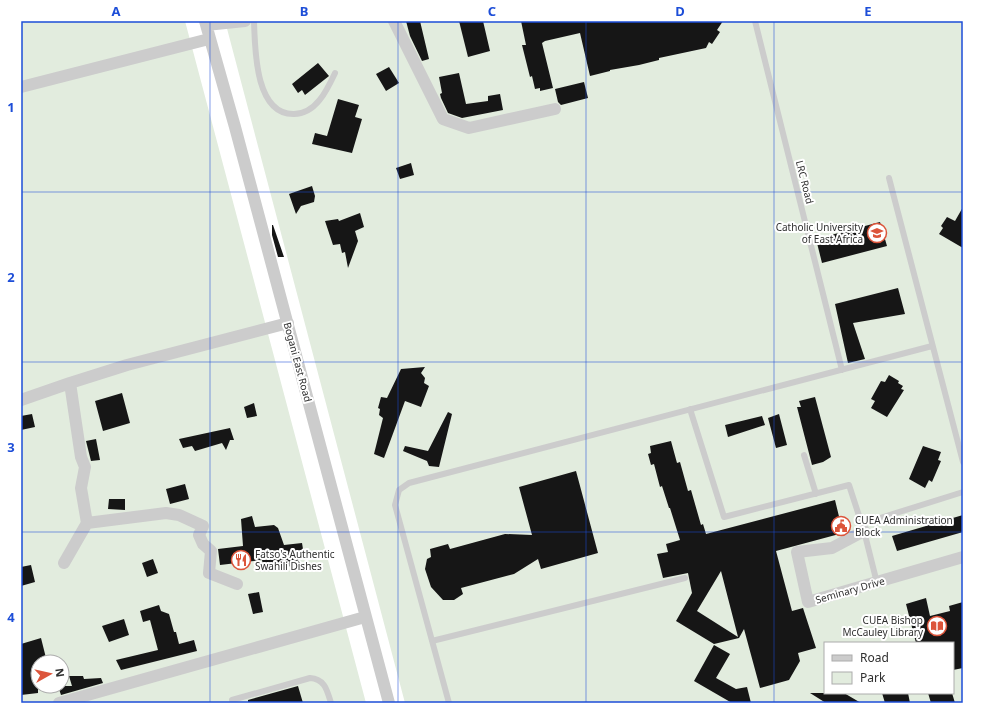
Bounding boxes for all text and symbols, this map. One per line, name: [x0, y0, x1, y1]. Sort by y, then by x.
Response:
text: A: [112, 2, 121, 20]
text: B: [300, 2, 308, 20]
text: C: [488, 2, 496, 20]
text: D: [675, 2, 685, 20]
text: E: [864, 2, 872, 20]
text: 1: [7, 98, 15, 116]
street label: LRC Road: [793, 159, 817, 205]
place label: Catholic University of East Africa: [776, 220, 864, 246]
school or university icon: Catholic University of East Africa: [866, 222, 888, 244]
text: 2: [7, 268, 15, 286]
street label: Bogani East Road: [281, 321, 315, 403]
text: 3: [7, 438, 15, 456]
place label: CUEA Administration Block: [855, 513, 953, 539]
public building icon: CUEA Administration Block: [830, 515, 852, 537]
place label: Fatso's Authentic Swahili Dishes: [255, 547, 335, 573]
restaurant icon: Fatso's Authentic Swahili Dishes: [230, 549, 252, 571]
street label: Seminary Drive: [814, 573, 887, 607]
text: 4: [7, 608, 15, 626]
place label: CUEA Bishop McCauley Library: [843, 613, 924, 639]
library icon: CUEA Bishop McCauley Library: [926, 615, 948, 637]
legend: [824, 642, 954, 694]
text: Road: [860, 649, 889, 666]
north arrow: [30, 654, 70, 694]
text: N: [52, 667, 68, 678]
text: Park: [860, 669, 886, 686]

